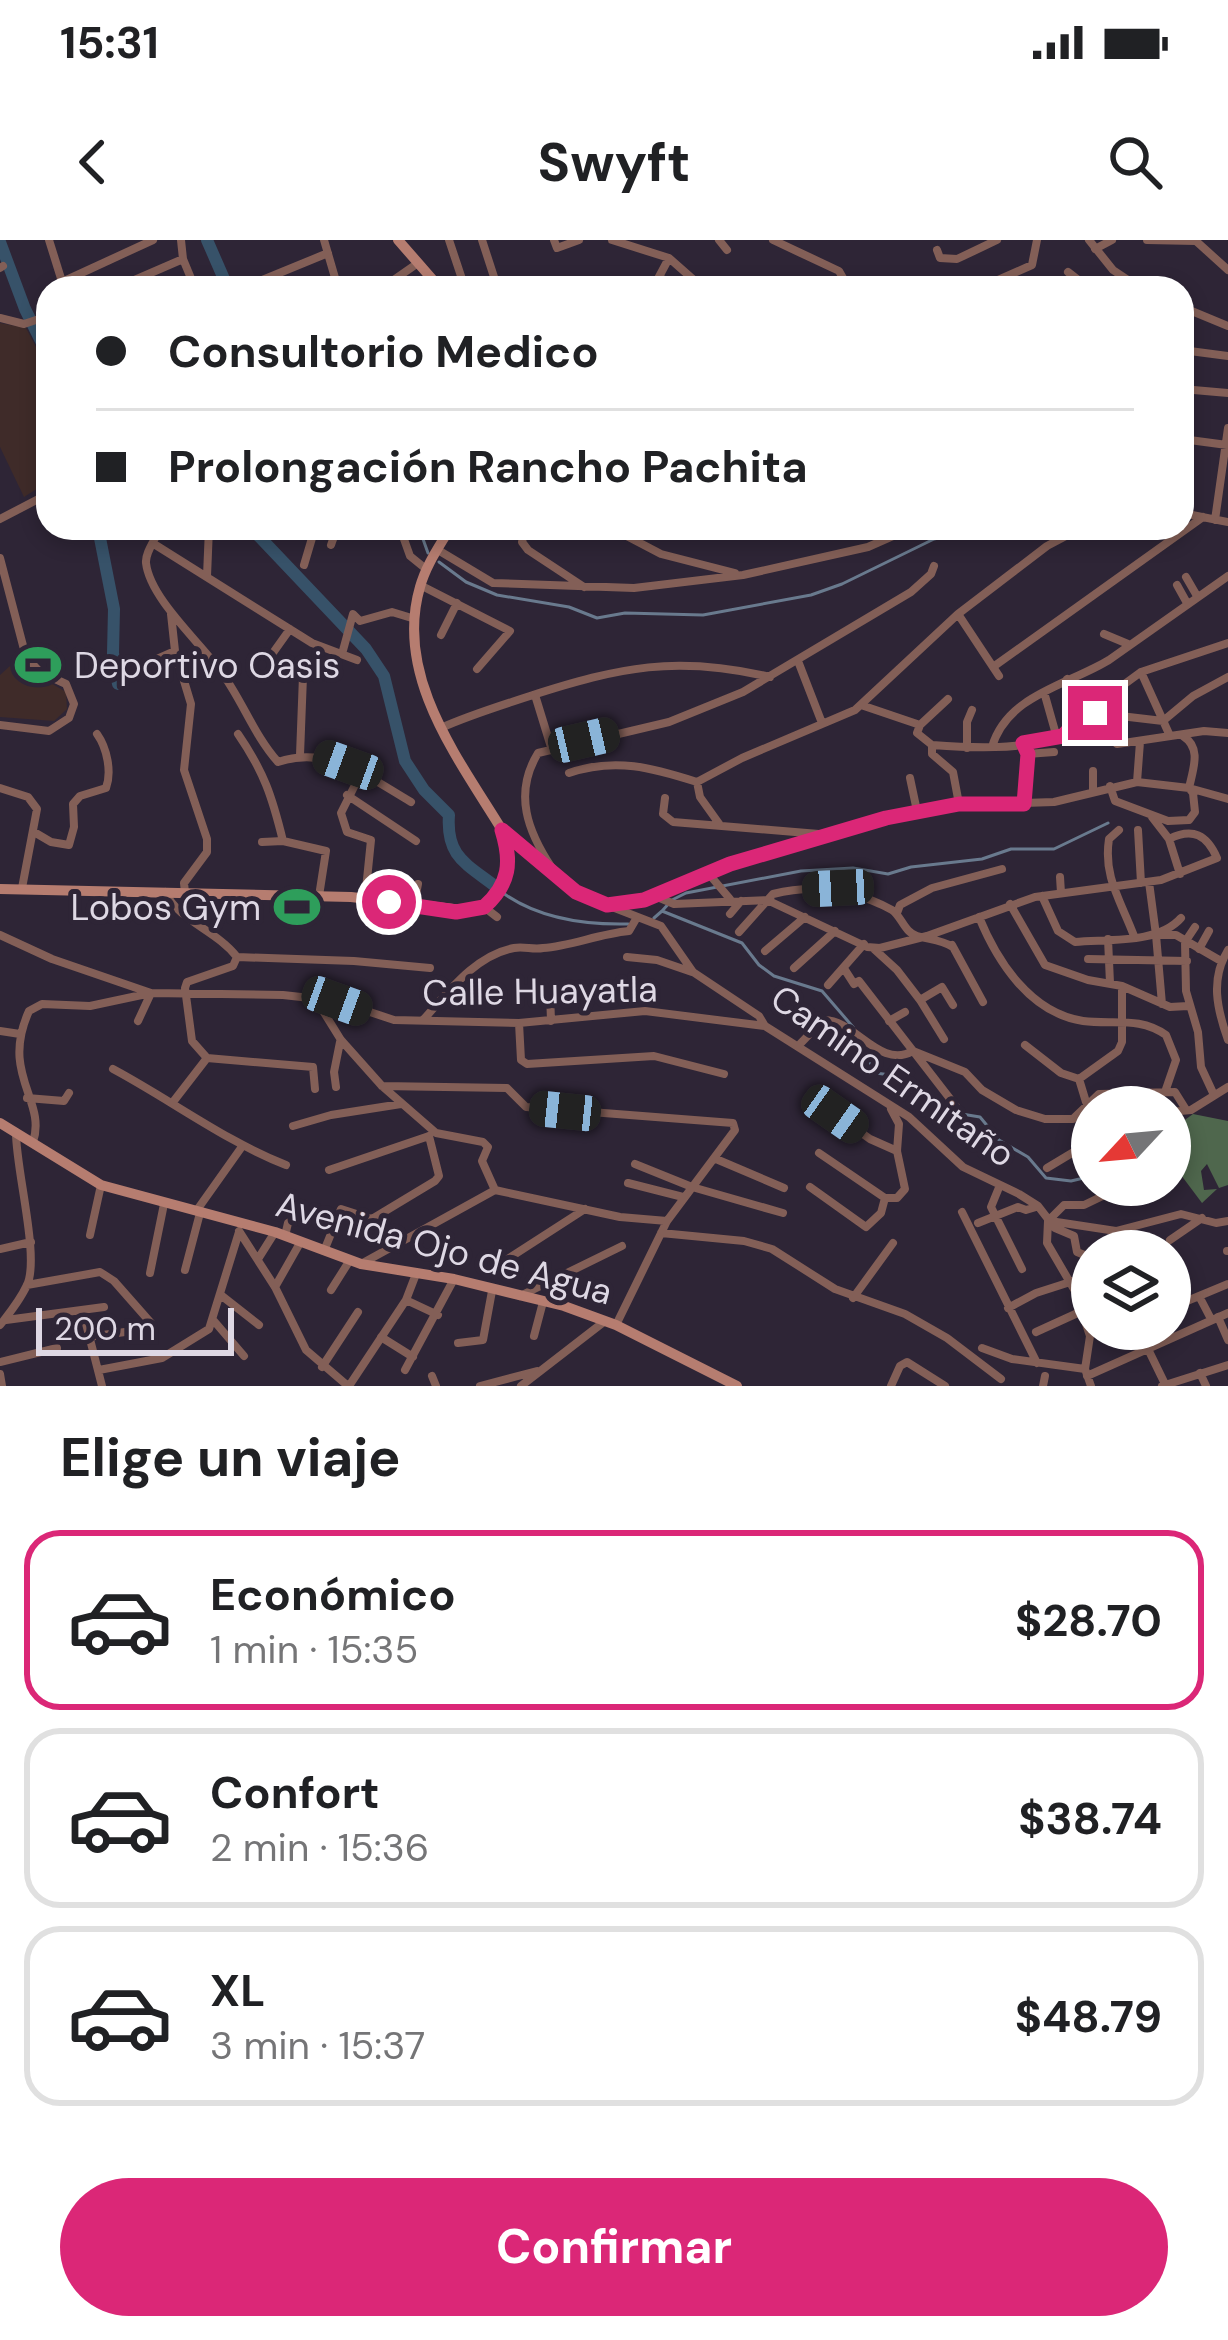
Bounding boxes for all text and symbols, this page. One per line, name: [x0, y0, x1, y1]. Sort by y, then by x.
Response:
text: 15:31: [60, 13, 159, 72]
text: Swyft: [538, 127, 690, 198]
icon: back: [60, 129, 126, 195]
icon: search: [1102, 129, 1168, 195]
text: Consultorio Medico: [168, 322, 599, 381]
text: Prolongación Rancho Pachita: [168, 437, 808, 496]
sports icon: Deportivo Oasis: [13, 640, 63, 690]
place label: Deportivo Oasis: [74, 642, 340, 689]
route end: [1068, 686, 1122, 740]
car: [545, 714, 623, 766]
car: [308, 736, 388, 794]
car: [801, 868, 875, 908]
route start: [362, 875, 416, 929]
sports icon: Lobos Gym: [272, 882, 322, 932]
place label: Lobos Gym: [71, 884, 261, 931]
street label: Calle Huayatla: [422, 965, 658, 1017]
car: [297, 972, 377, 1030]
street label: Camino Ermitaño: [762, 974, 1024, 1178]
car: [795, 1079, 875, 1149]
north arrow: [1071, 1086, 1191, 1206]
map controls: [1071, 1086, 1191, 1350]
car: [527, 1089, 603, 1133]
street label: Avenida Ojo de Agua: [271, 1181, 617, 1315]
button: layers: [1071, 1230, 1191, 1350]
scale bar: [36, 1302, 234, 1355]
text: 200 m: [54, 1307, 156, 1350]
text: Elige un viaje: [60, 1422, 401, 1493]
text: Económico: [210, 1565, 456, 1624]
icon: car: [66, 1566, 174, 1674]
text: $28.70: [1015, 1591, 1162, 1650]
text: 1 min · 15:35: [210, 1624, 418, 1675]
text: Confort: [210, 1763, 380, 1822]
icon: car: [66, 1764, 174, 1872]
text: $38.74: [1018, 1789, 1162, 1848]
text: 2 min · 15:36: [210, 1822, 429, 1873]
text: XL: [210, 1961, 265, 2020]
icon: car: [66, 1962, 174, 2070]
text: $48.79: [1015, 1987, 1162, 2046]
text: 3 min · 15:37: [210, 2020, 425, 2071]
button: Confirmar: [60, 2178, 1168, 2316]

